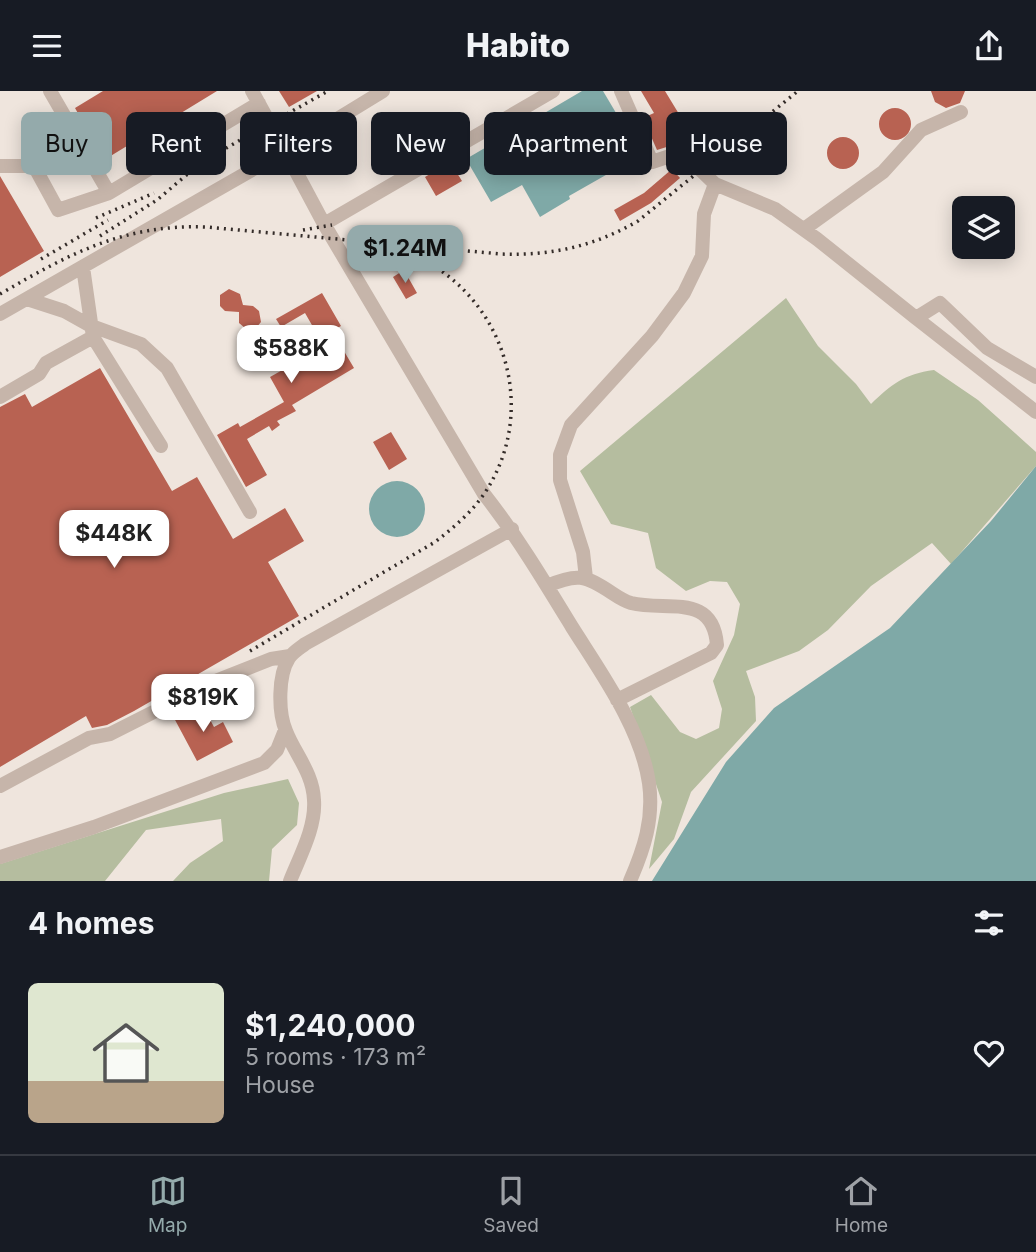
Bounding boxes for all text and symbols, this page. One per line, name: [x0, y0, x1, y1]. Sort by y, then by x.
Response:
text: Habito: [466, 26, 570, 65]
icon: menu: [28, 27, 66, 65]
icon: share: [970, 27, 1008, 65]
chip: Buy: [21, 112, 112, 175]
chip: Rent: [126, 112, 226, 175]
chip: Filters: [240, 112, 357, 175]
chip: New: [371, 112, 470, 175]
chip: Apartment: [484, 112, 652, 175]
chip: House: [666, 112, 787, 175]
map controls: [952, 196, 1015, 259]
button: layers: [952, 196, 1015, 259]
pin: $1.24M: [348, 225, 462, 285]
text: $1.24M: [363, 234, 447, 262]
pin: $588K: [242, 325, 340, 385]
text: $588K: [253, 334, 329, 362]
pin: $448K: [65, 511, 163, 570]
text: $448K: [75, 519, 153, 547]
pin: $819K: [154, 675, 252, 734]
text: $819K: [167, 683, 239, 711]
icon: filters: [970, 904, 1008, 942]
text: 4 homes: [28, 905, 155, 941]
text: $1,240,000: [245, 1007, 416, 1043]
icon: home: [84, 1011, 168, 1095]
icon: heart: [970, 1034, 1008, 1072]
text: 5 rooms · 173 m²: [245, 1043, 426, 1071]
text: House: [245, 1071, 315, 1099]
tab: Map: [148, 1172, 187, 1237]
tab: Saved: [483, 1172, 539, 1237]
tab: Home: [835, 1172, 888, 1237]

